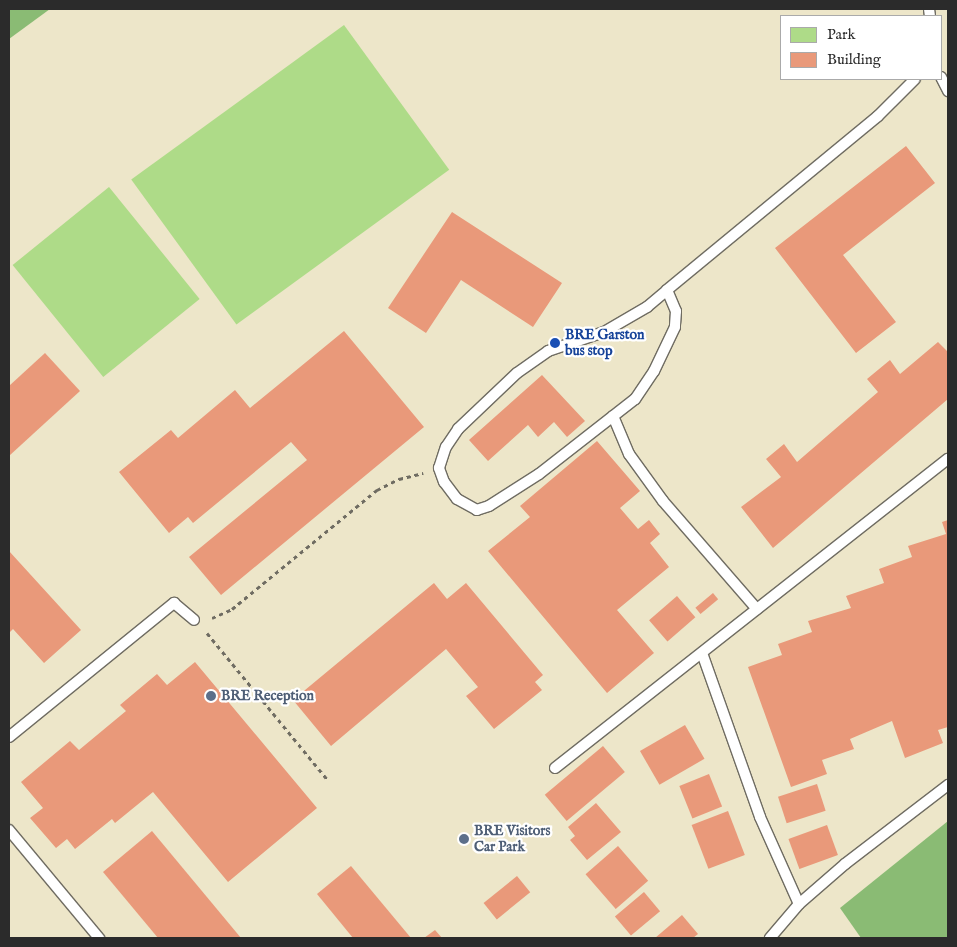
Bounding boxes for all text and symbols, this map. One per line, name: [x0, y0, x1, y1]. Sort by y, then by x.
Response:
legend: [780, 15, 942, 80]
text: Park: [827, 25, 856, 44]
text: Building: [827, 50, 881, 69]
place label: BRE Garston bus stop: [565, 327, 644, 360]
marker: BRE Garston bus stop: [549, 337, 561, 349]
place label: BRE Reception: [221, 688, 314, 704]
marker: BRE Reception: [205, 690, 217, 702]
place label: BRE Visitors Car Park: [474, 823, 550, 856]
marker: BRE Visitors Car Park: [458, 833, 470, 845]

